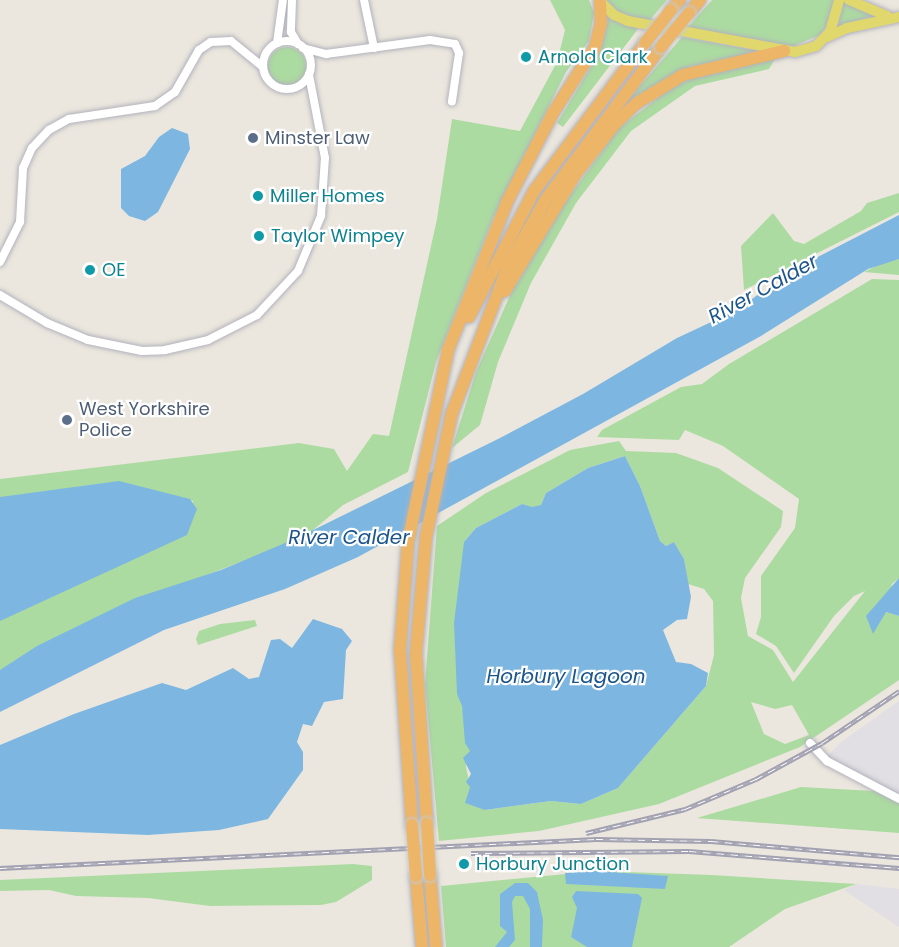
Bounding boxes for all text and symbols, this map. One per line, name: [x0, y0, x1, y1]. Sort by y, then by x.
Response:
place label: Arnold Clark: [538, 46, 648, 68]
marker: Arnold Clark: [519, 50, 533, 64]
place label: Minster Law: [265, 127, 370, 149]
marker: Minster Law: [246, 131, 260, 145]
place label: Miller Homes: [270, 185, 385, 207]
marker: Miller Homes: [251, 189, 265, 203]
place label: Taylor Wimpey: [271, 225, 405, 247]
marker: Taylor Wimpey: [252, 229, 266, 243]
water label: River Calder: [704, 249, 822, 329]
place label: OE: [102, 259, 125, 281]
marker: OE: [83, 263, 97, 277]
place label: West Yorkshire Police: [79, 399, 210, 442]
marker: West Yorkshire Police: [60, 413, 74, 427]
water label: River Calder: [288, 525, 410, 549]
water label: Horbury Lagoon: [486, 664, 646, 688]
place label: Horbury Junction: [476, 853, 630, 875]
marker: Horbury Junction: [457, 857, 471, 871]

